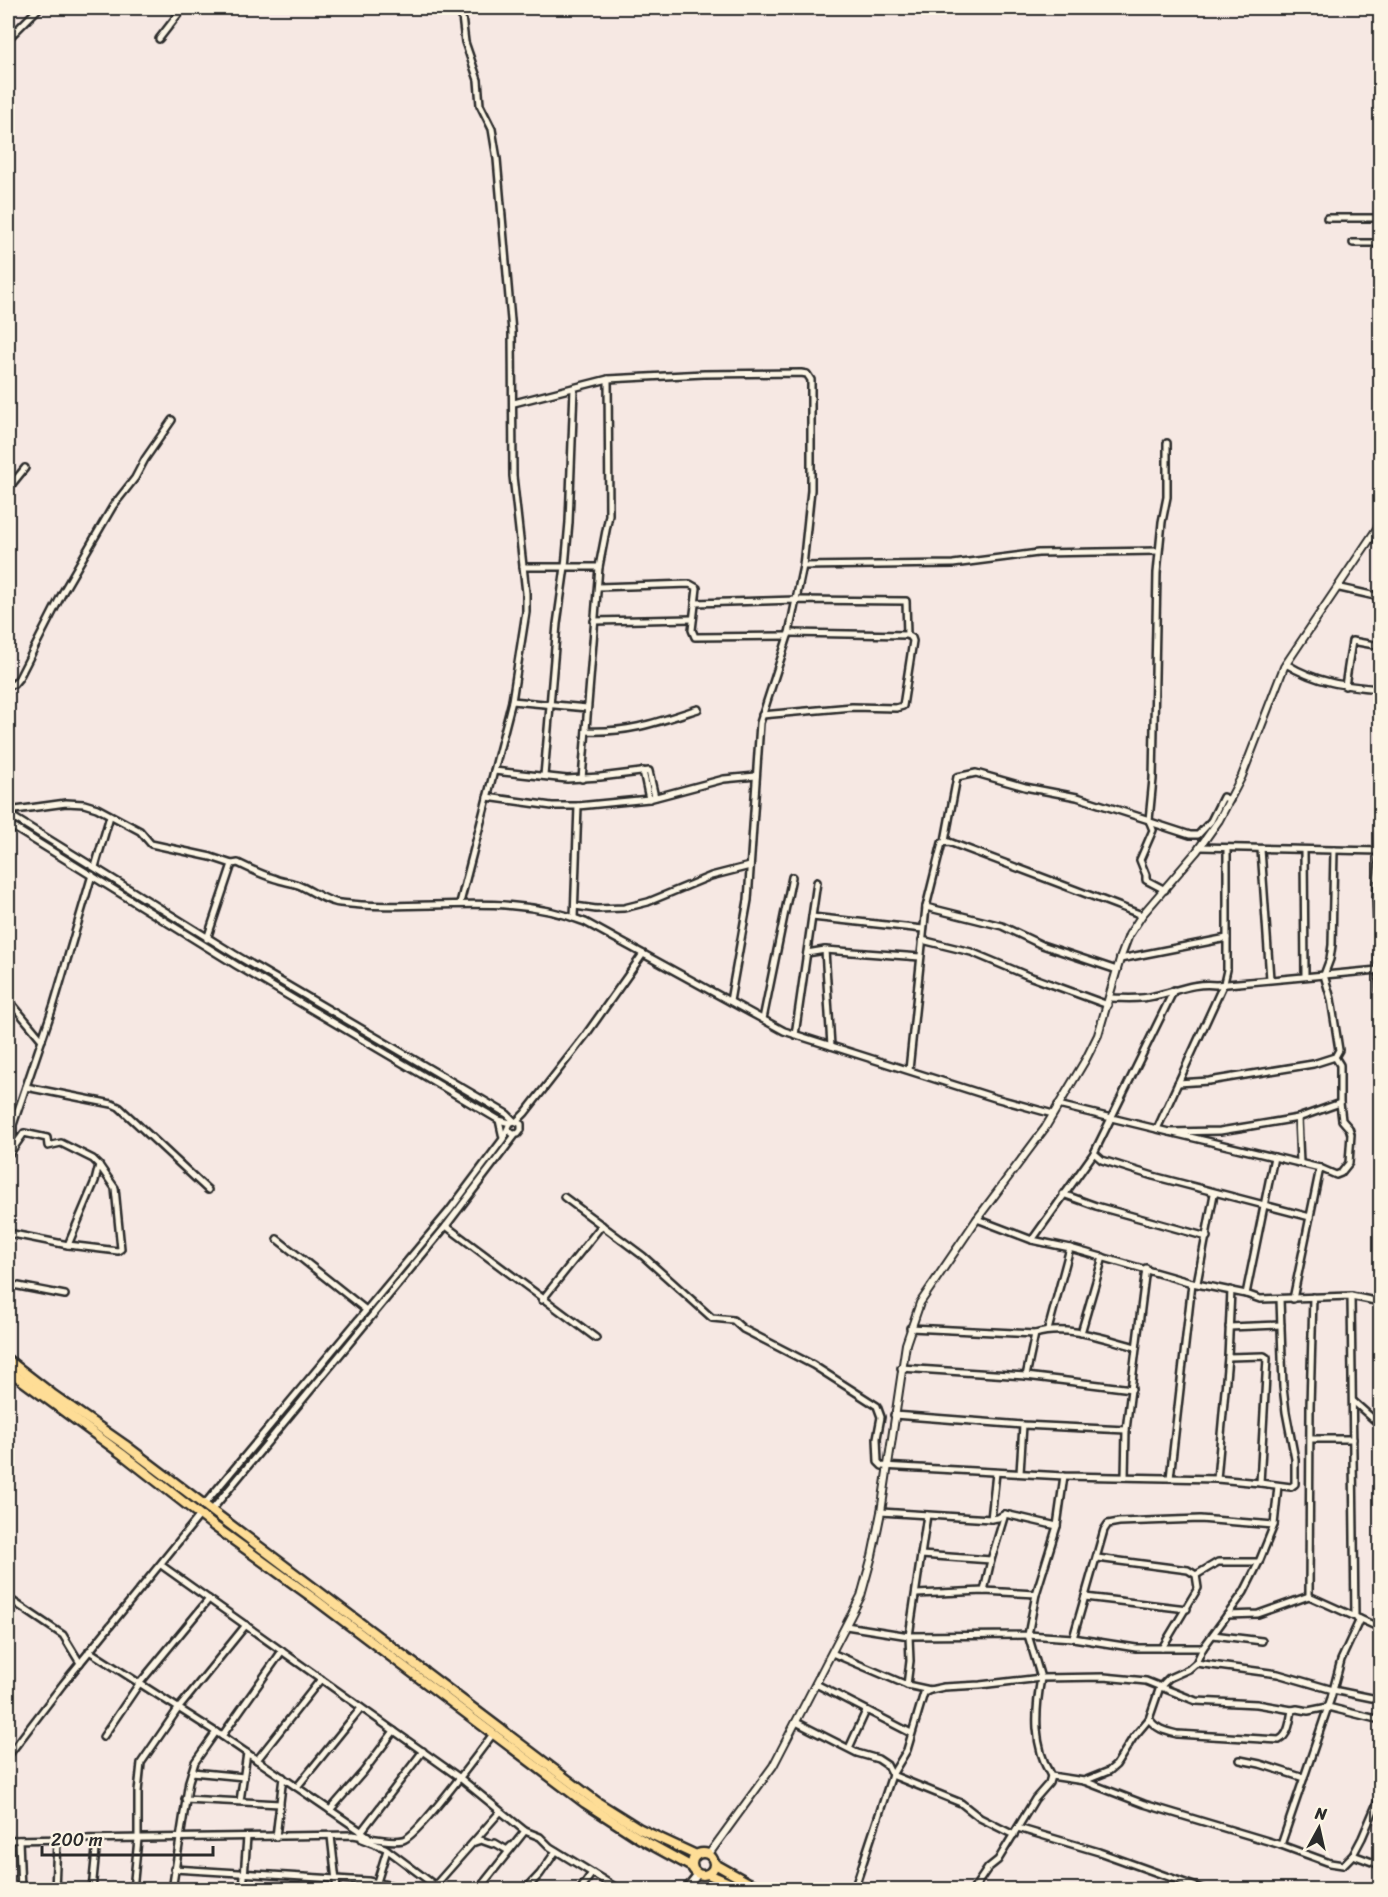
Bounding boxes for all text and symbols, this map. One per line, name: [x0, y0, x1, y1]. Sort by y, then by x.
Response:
north arrow: [1289, 1798, 1349, 1858]
text: N: [1313, 1798, 1329, 1829]
scale bar: [42, 1819, 213, 1857]
text: 200 m: [51, 1824, 103, 1856]

